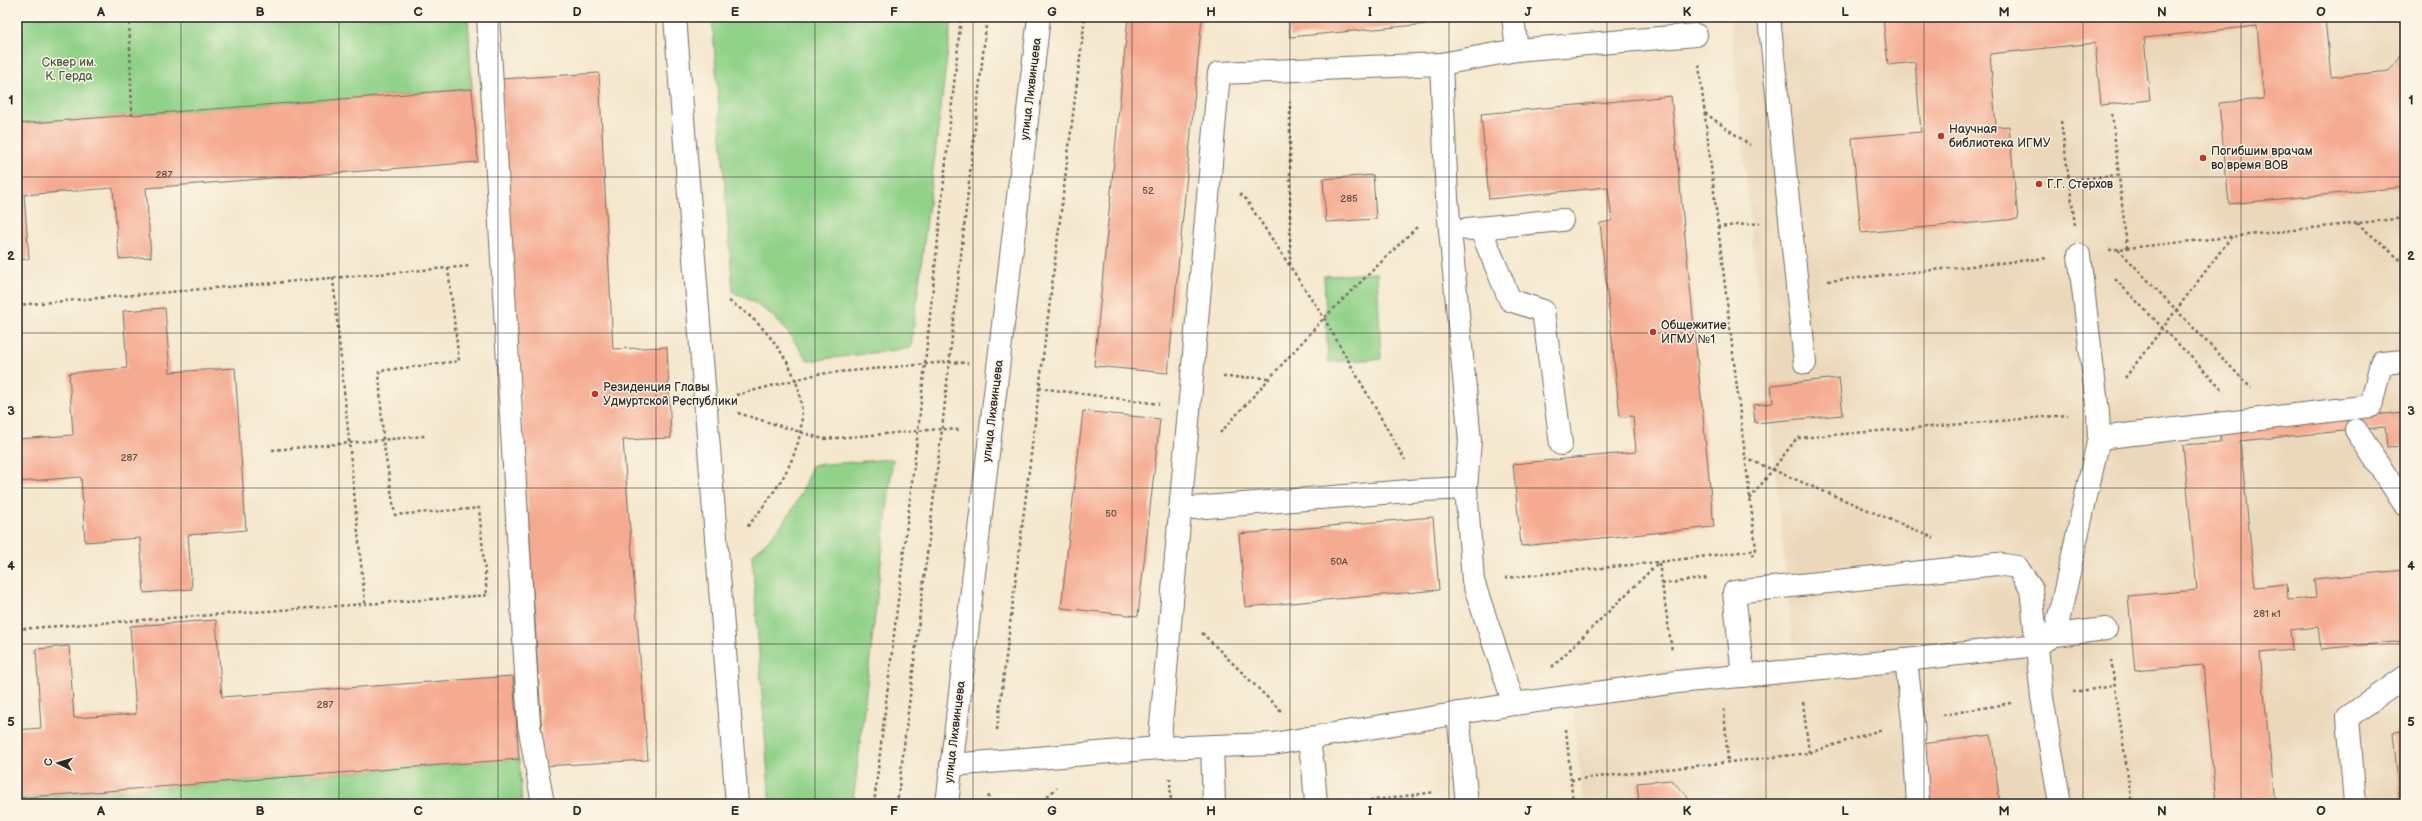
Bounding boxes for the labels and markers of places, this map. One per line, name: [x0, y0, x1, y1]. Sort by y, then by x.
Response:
place label: Научная библиотека ИГМУ: [1949, 122, 2051, 151]
marker: Научная библиотека ИГМУ: [1936, 131, 1946, 141]
place label: Погибшим врачам во время ВОВ: [2211, 144, 2313, 173]
marker: Погибшим врачам во время ВОВ: [2198, 153, 2208, 163]
place label: Г.Г. Стерхов: [2047, 177, 2114, 192]
marker: Г.Г. Стерхов: [2034, 179, 2044, 189]
place label: Общежитие ИГМУ №1: [1661, 318, 1727, 347]
marker: Общежитие ИГМУ №1: [1648, 327, 1658, 337]
place label: Резиденция Главы Удмуртской Республики: [603, 380, 738, 409]
marker: Резиденция Главы Удмуртской Республики: [590, 389, 600, 399]

